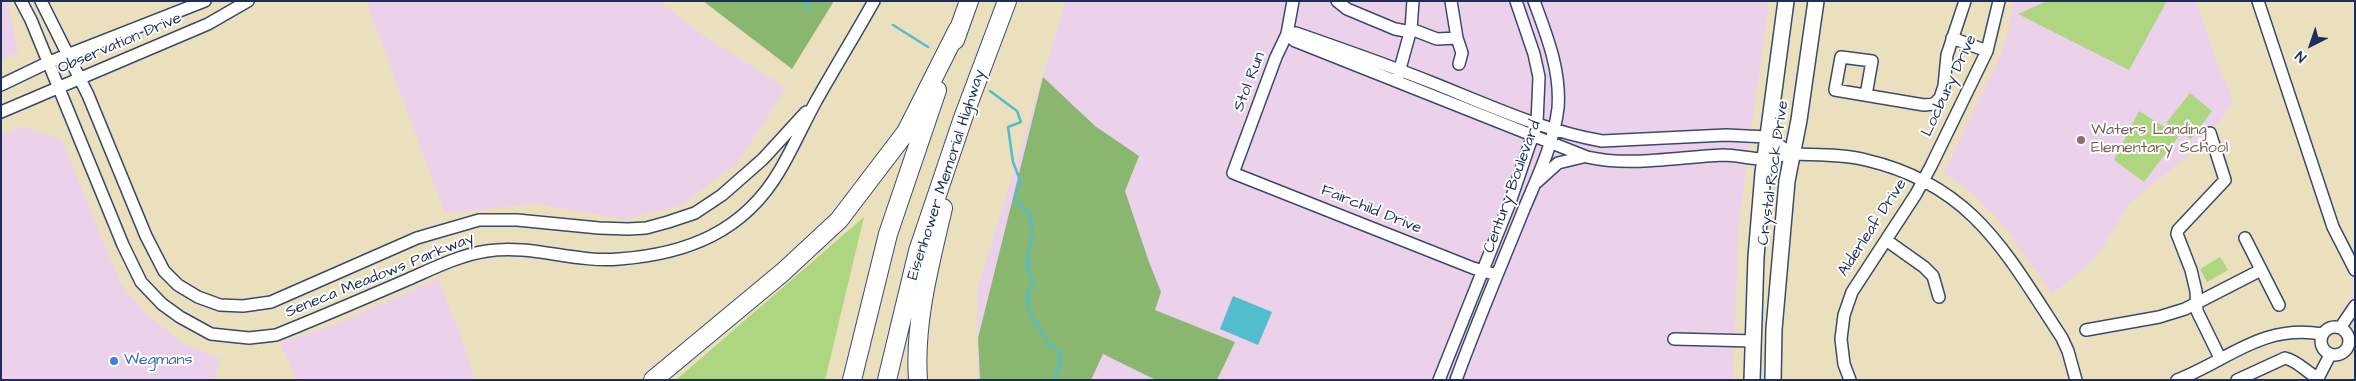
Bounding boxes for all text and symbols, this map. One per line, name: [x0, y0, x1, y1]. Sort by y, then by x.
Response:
street label: Observation Drive: [55, 9, 185, 79]
north arrow: [2286, 20, 2336, 70]
street label: Locbury Drive: [1918, 32, 1982, 140]
text: N: [2291, 46, 2311, 67]
street label: Stol Run: [1230, 50, 1270, 114]
street label: Eisenhower Memorial Highway: [904, 67, 990, 283]
street label: Crystal Rock Drive: [1754, 99, 1794, 247]
street label: Century Boulevard: [1480, 118, 1546, 256]
place label: Waters Landing Elementary School: [2091, 121, 2228, 159]
marker: Waters Landing Elementary School: [2075, 134, 2087, 146]
street label: Alderleaf Drive: [1834, 176, 1912, 280]
street label: Fairchild Drive: [1318, 181, 1424, 239]
street label: Seneca Meadows Parkway: [283, 229, 477, 323]
place label: Wegmans: [124, 351, 193, 371]
marker: Wegmans: [108, 355, 120, 367]

